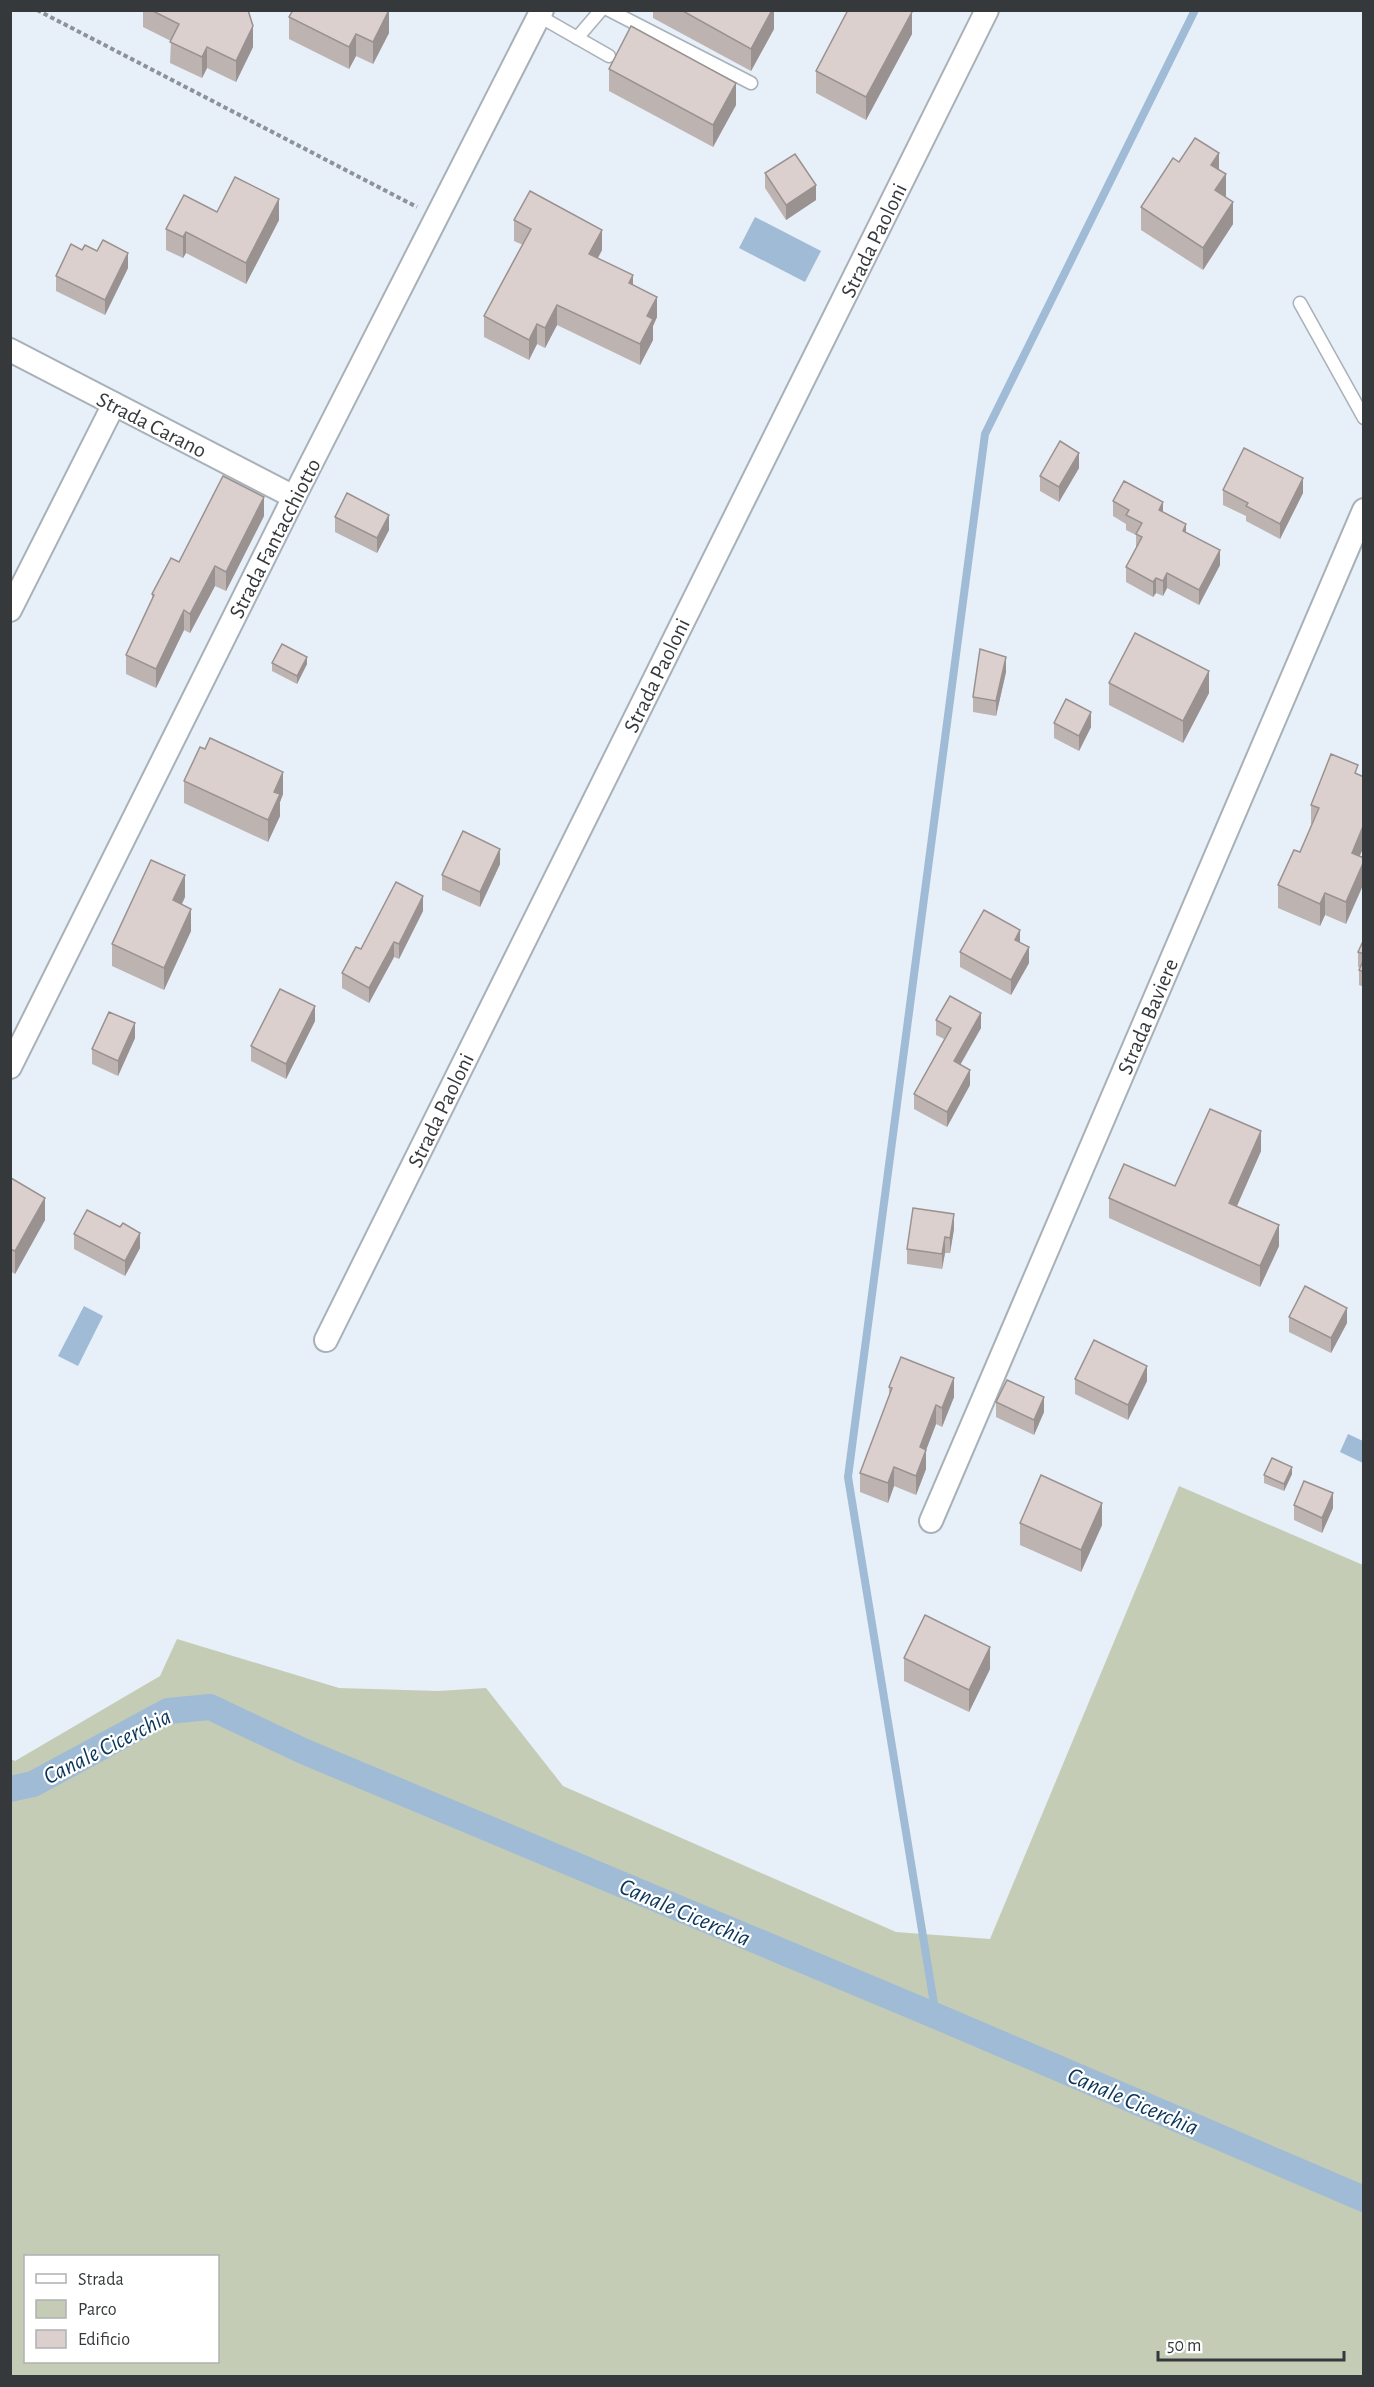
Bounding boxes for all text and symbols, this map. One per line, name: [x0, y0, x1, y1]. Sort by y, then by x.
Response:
street label: Strada Paoloni: [837, 180, 911, 301]
street label: Strada Carano: [93, 388, 210, 462]
street label: Strada Fantacchiotto: [225, 455, 325, 622]
street label: Strada Paoloni: [620, 615, 694, 736]
street label: Strada Baviere: [1114, 955, 1182, 1077]
street label: Strada Paoloni: [404, 1050, 478, 1171]
water label: Canale Cicerchia: [40, 1705, 175, 1789]
water label: Canale Cicerchia: [616, 1875, 754, 1951]
water label: Canale Cicerchia: [1064, 2064, 1202, 2140]
legend: [24, 2255, 219, 2363]
text: Strada: [78, 2271, 124, 2289]
text: Parco: [78, 2301, 117, 2319]
scale bar: [1158, 2324, 1344, 2362]
text: Edificio: [78, 2331, 130, 2349]
text: 50 m: [1167, 2337, 1201, 2355]

